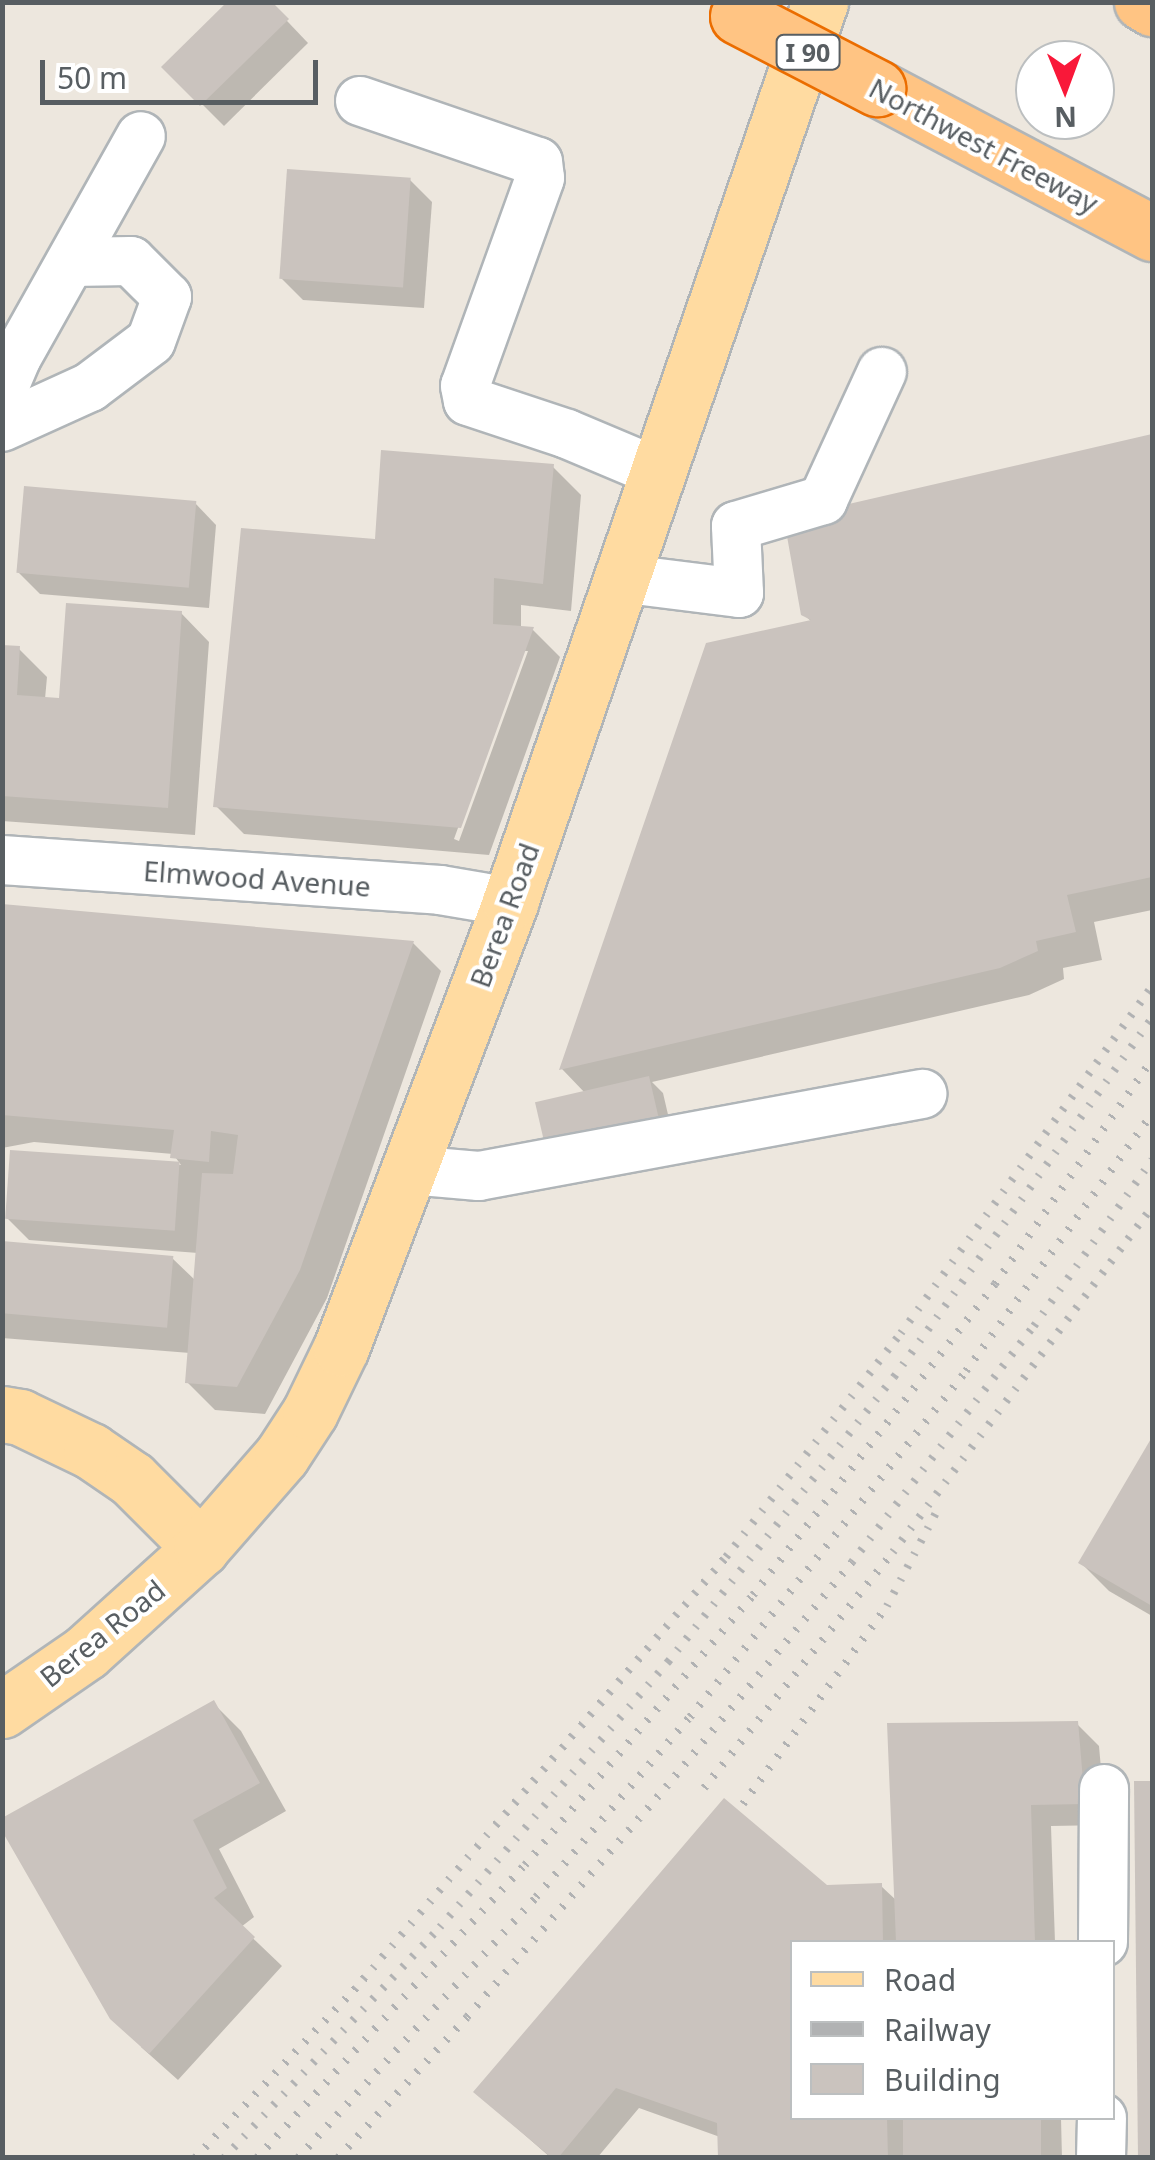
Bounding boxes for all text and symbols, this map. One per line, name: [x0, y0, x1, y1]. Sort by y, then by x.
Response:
road number: I 90: [776, 32, 840, 72]
scale bar: [45, 40, 322, 102]
north arrow: [1015, 40, 1115, 140]
text: 50 m: [57, 57, 127, 98]
street label: Northwest Freeway: [864, 70, 1104, 220]
street label: Berea Road: [462, 838, 546, 992]
street label: Elmwood Avenue: [142, 853, 372, 903]
street label: Berea Road: [33, 1572, 171, 1694]
legend: [790, 1940, 1115, 2120]
text: Road: [884, 1959, 956, 2000]
text: Railway: [884, 2009, 991, 2050]
text: Building: [884, 2059, 1001, 2100]

